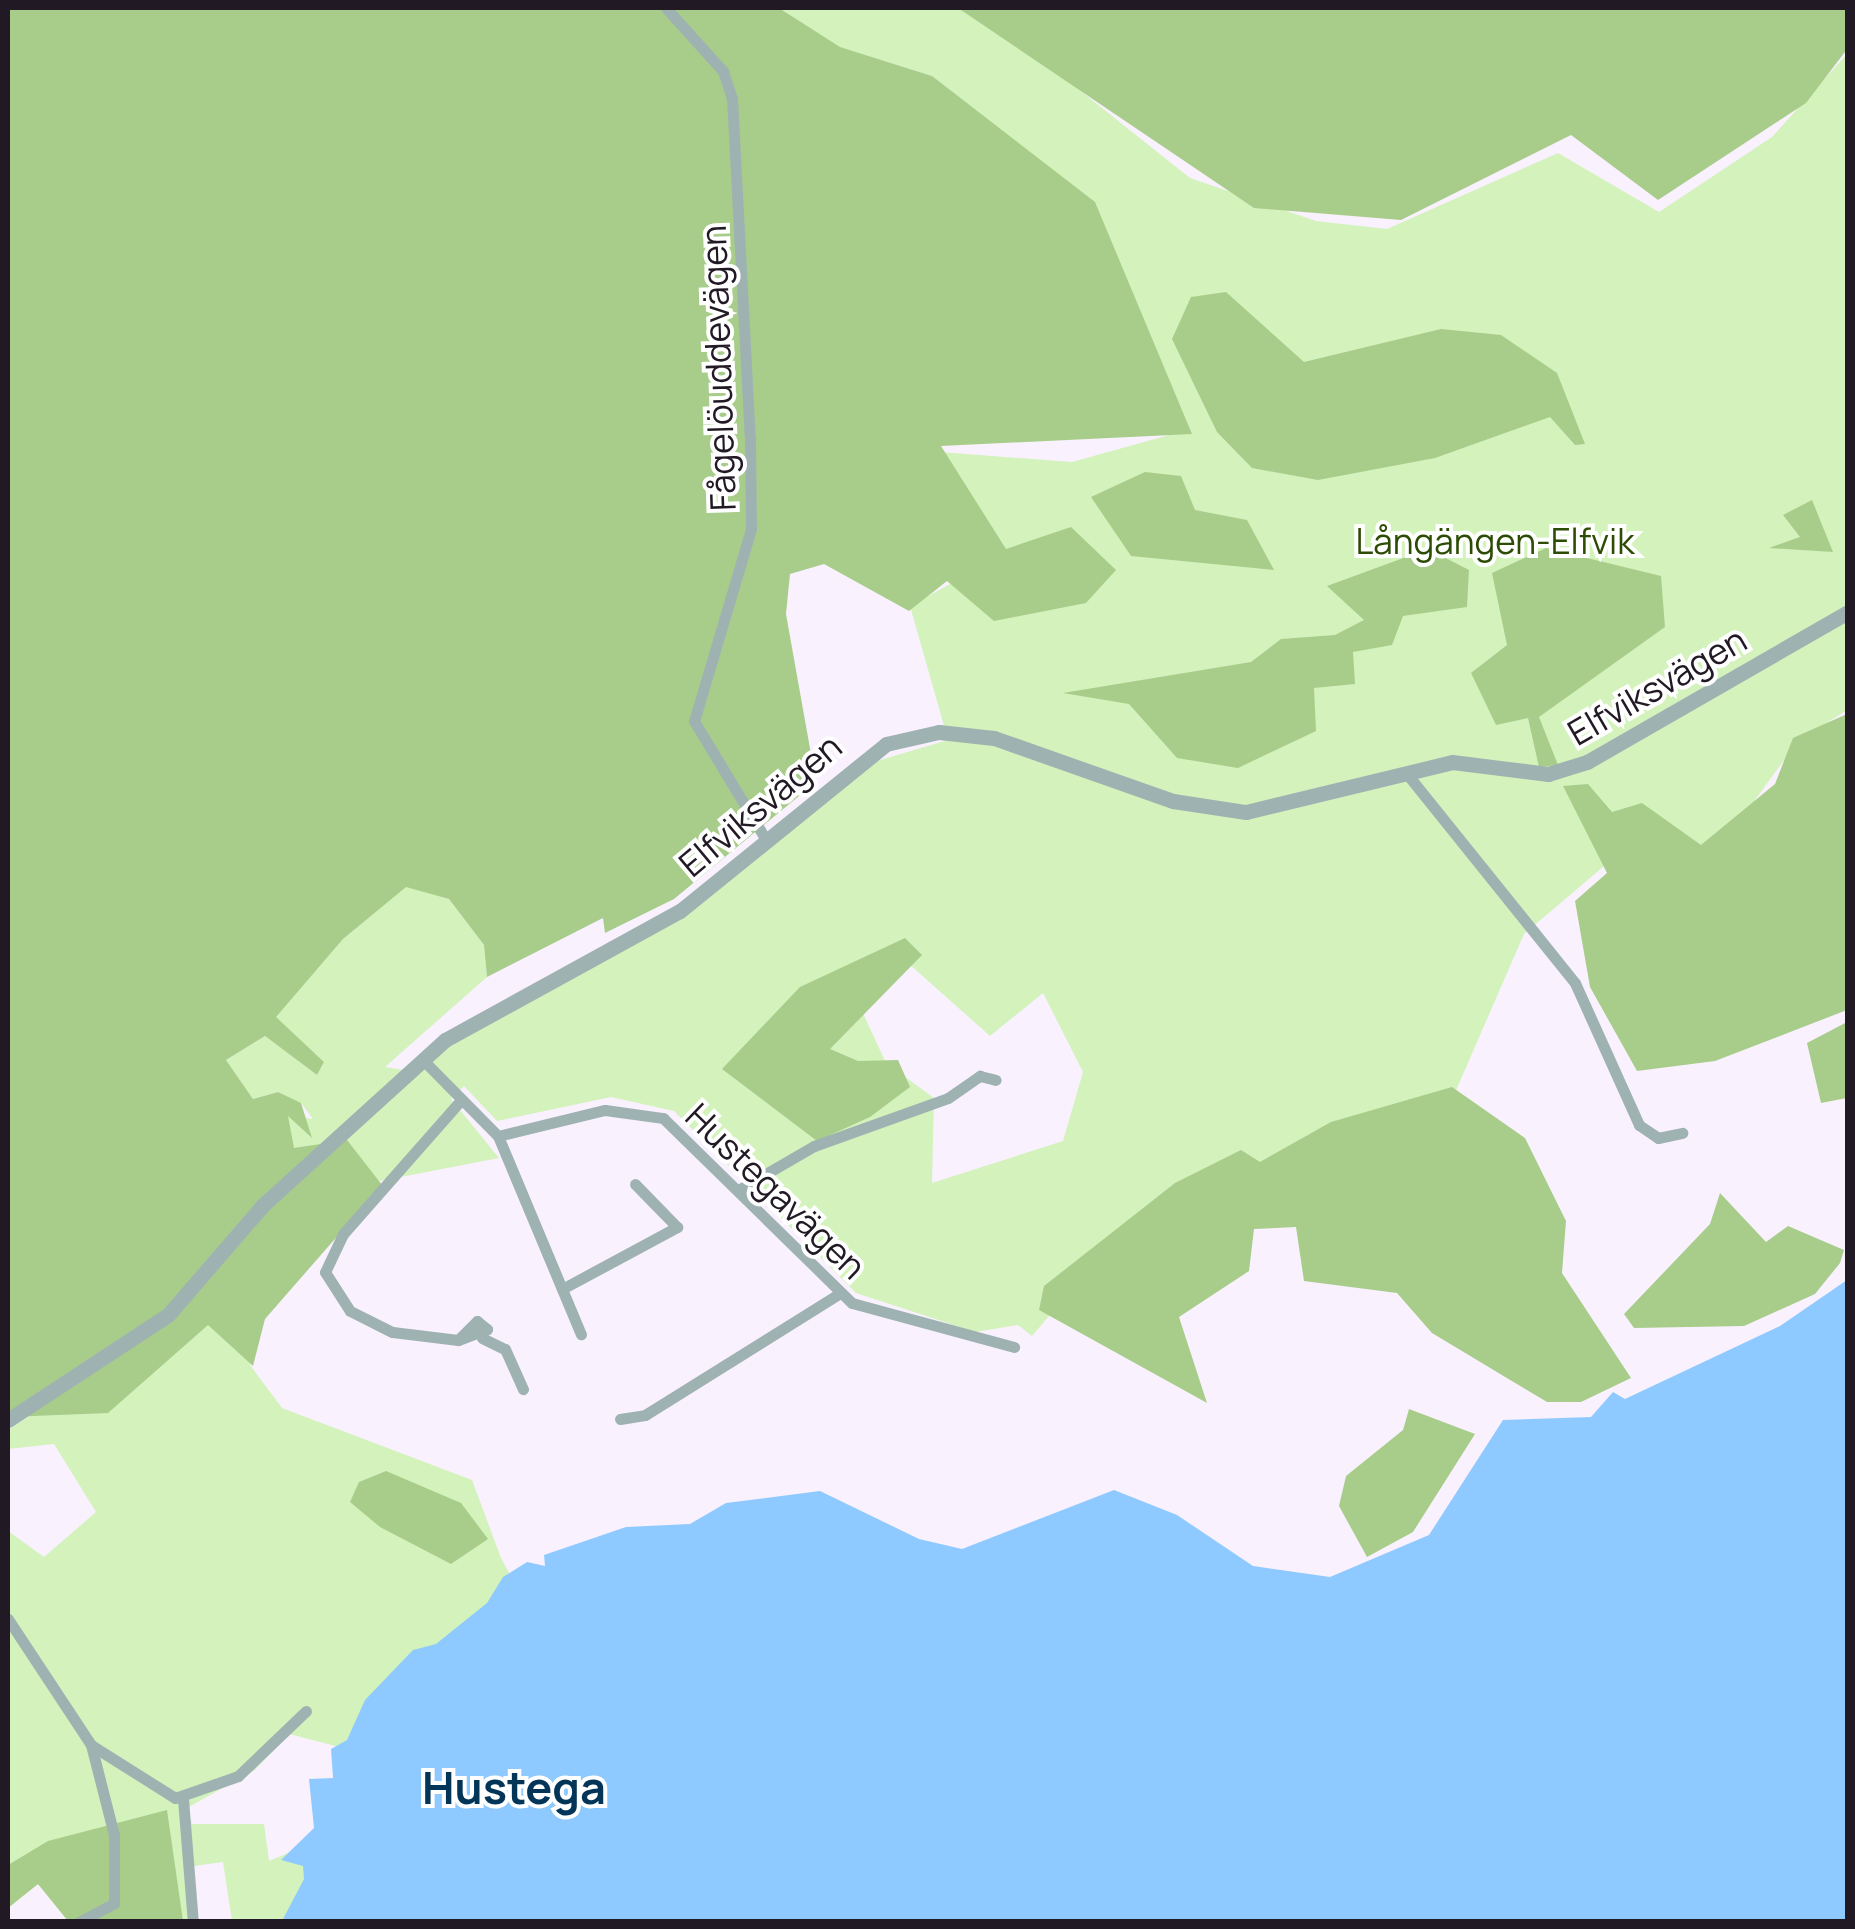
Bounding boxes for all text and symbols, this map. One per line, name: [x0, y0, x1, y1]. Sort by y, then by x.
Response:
street label: Fågelöuddevägen: [692, 224, 744, 512]
park label: Långängen-Elfvik: [1355, 520, 1635, 562]
street label: Elfviksvägen: [1560, 618, 1754, 754]
street label: Elfviksvägen: [670, 725, 850, 885]
street label: Hustegavägen: [677, 1095, 875, 1287]
district label: Hustega: [422, 1761, 606, 1815]

